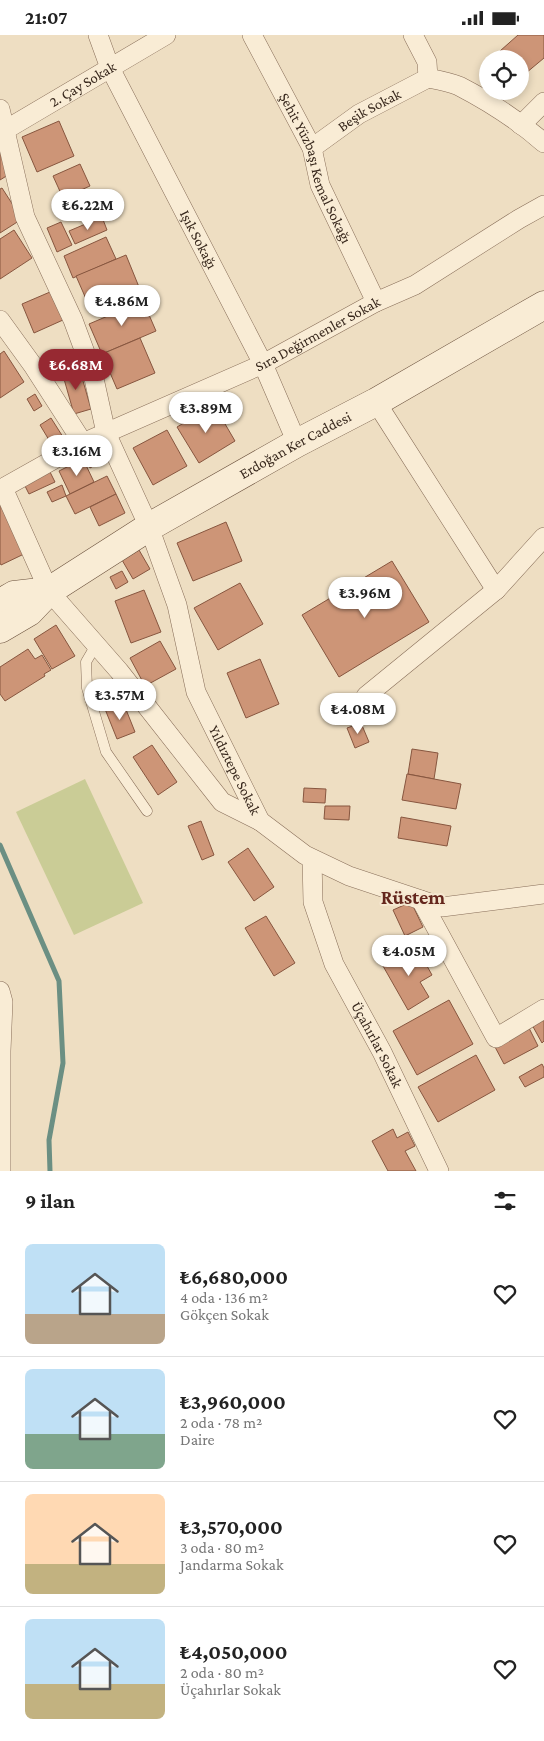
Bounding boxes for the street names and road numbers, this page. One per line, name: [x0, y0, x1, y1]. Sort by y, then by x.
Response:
street label: 2. Çay Sokak: [47, 58, 120, 110]
street label: Beşik Sokak: [335, 85, 404, 135]
street label: Şehit Yüzbaşı Kemal Sokağı: [275, 90, 355, 246]
street label: Işık Sokağı: [177, 207, 220, 272]
street label: Sıra Değirmenler Sokak: [253, 293, 384, 374]
street label: Erdoğan Ker Caddesi: [237, 408, 354, 482]
street label: Yıldıztepe Sokak: [206, 723, 264, 818]
street label: Üçahırlar Sokak: [348, 999, 406, 1091]

